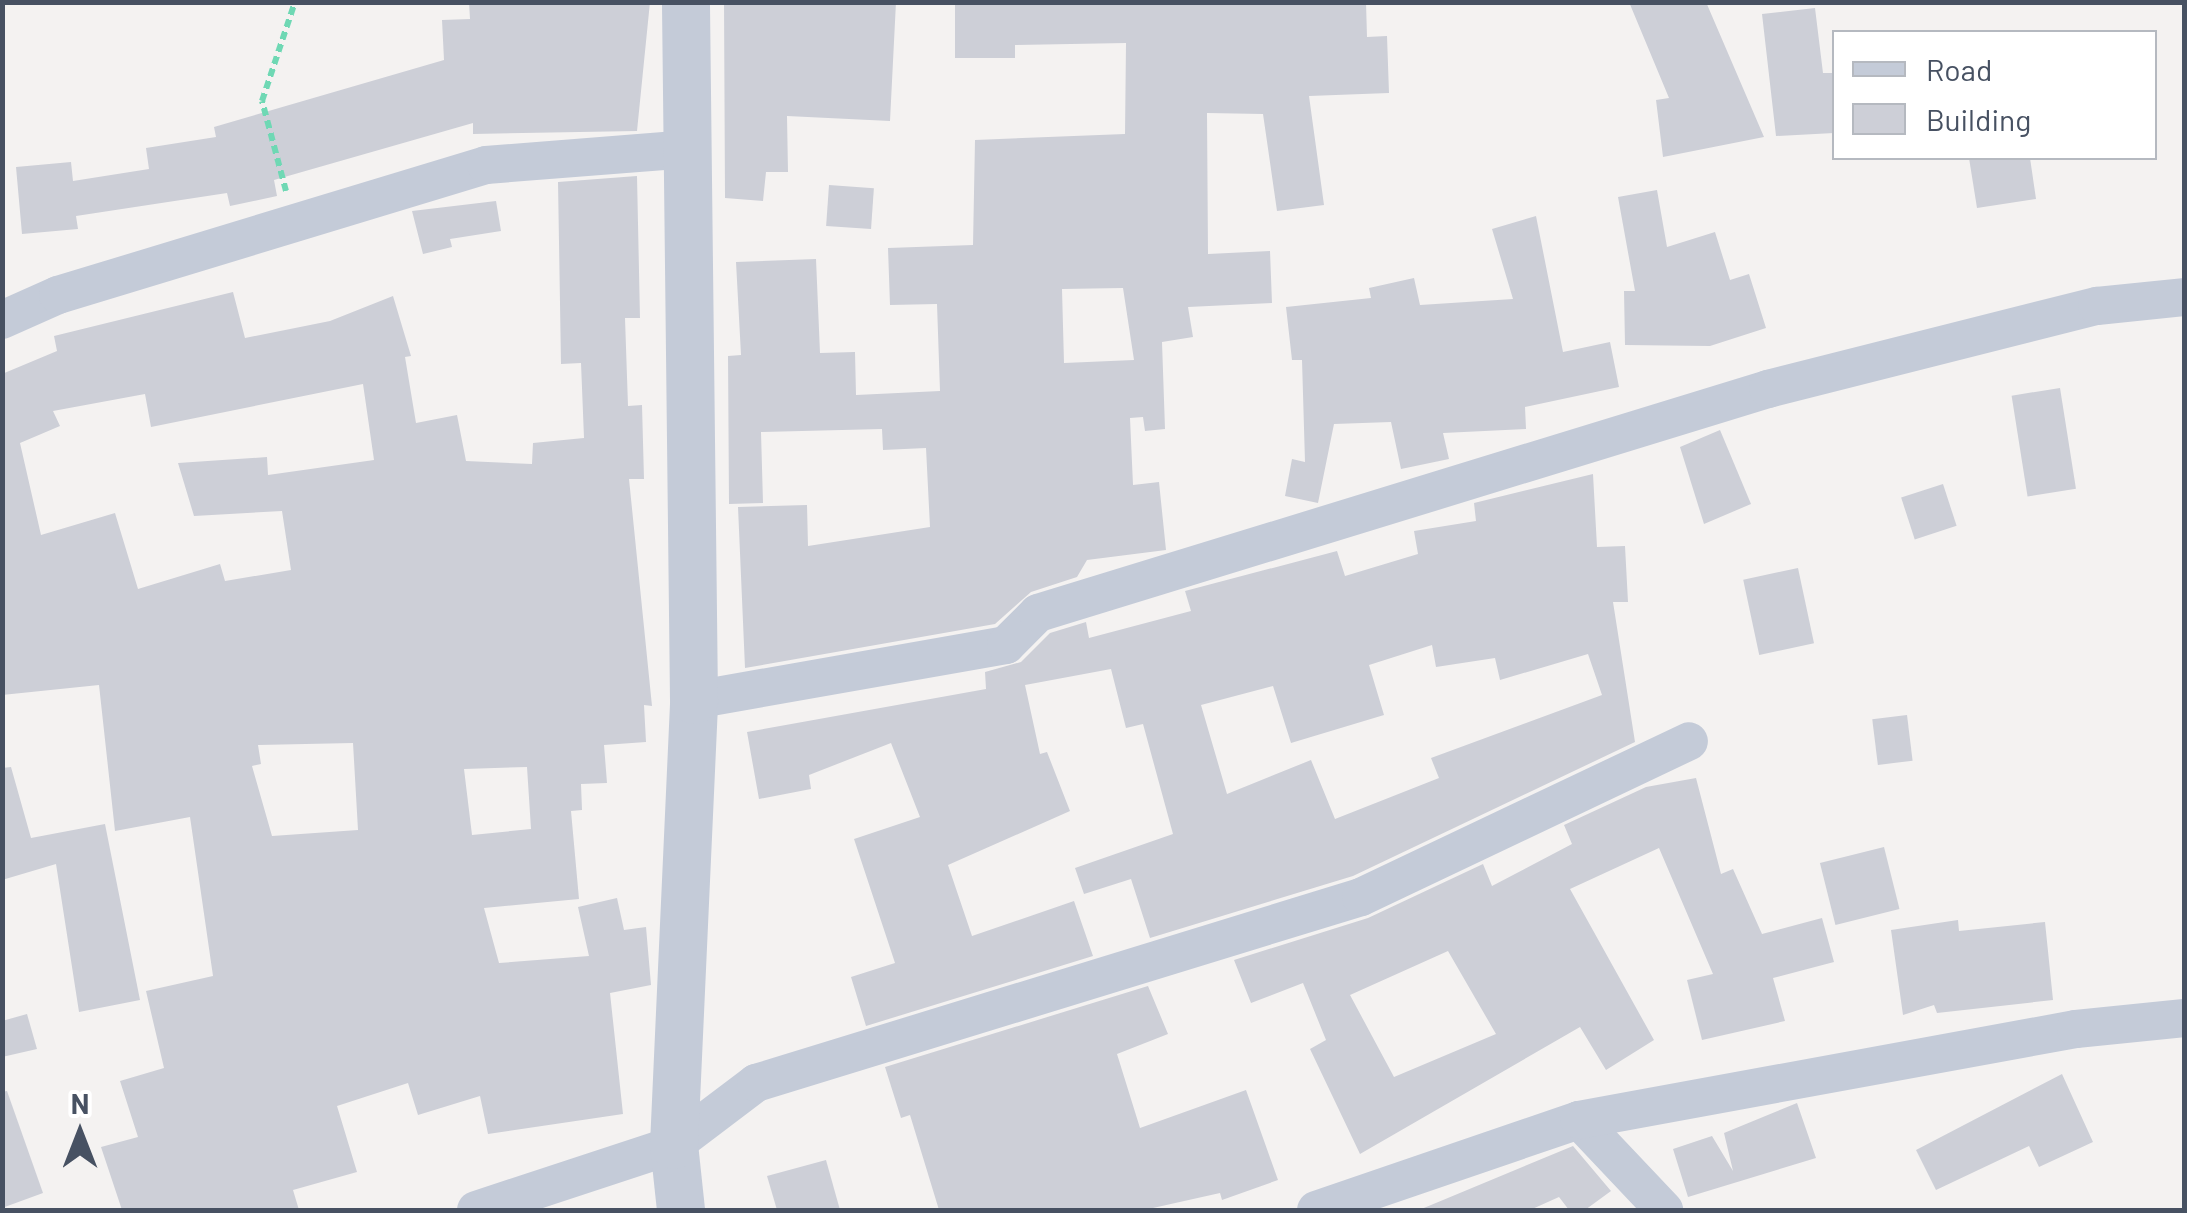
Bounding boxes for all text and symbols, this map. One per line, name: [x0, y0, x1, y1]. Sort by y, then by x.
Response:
legend: [1832, 30, 2157, 160]
text: Road: [1926, 51, 1992, 87]
text: Building: [1926, 101, 2031, 137]
north arrow: [30, 1083, 130, 1183]
text: N: [71, 1086, 89, 1120]

